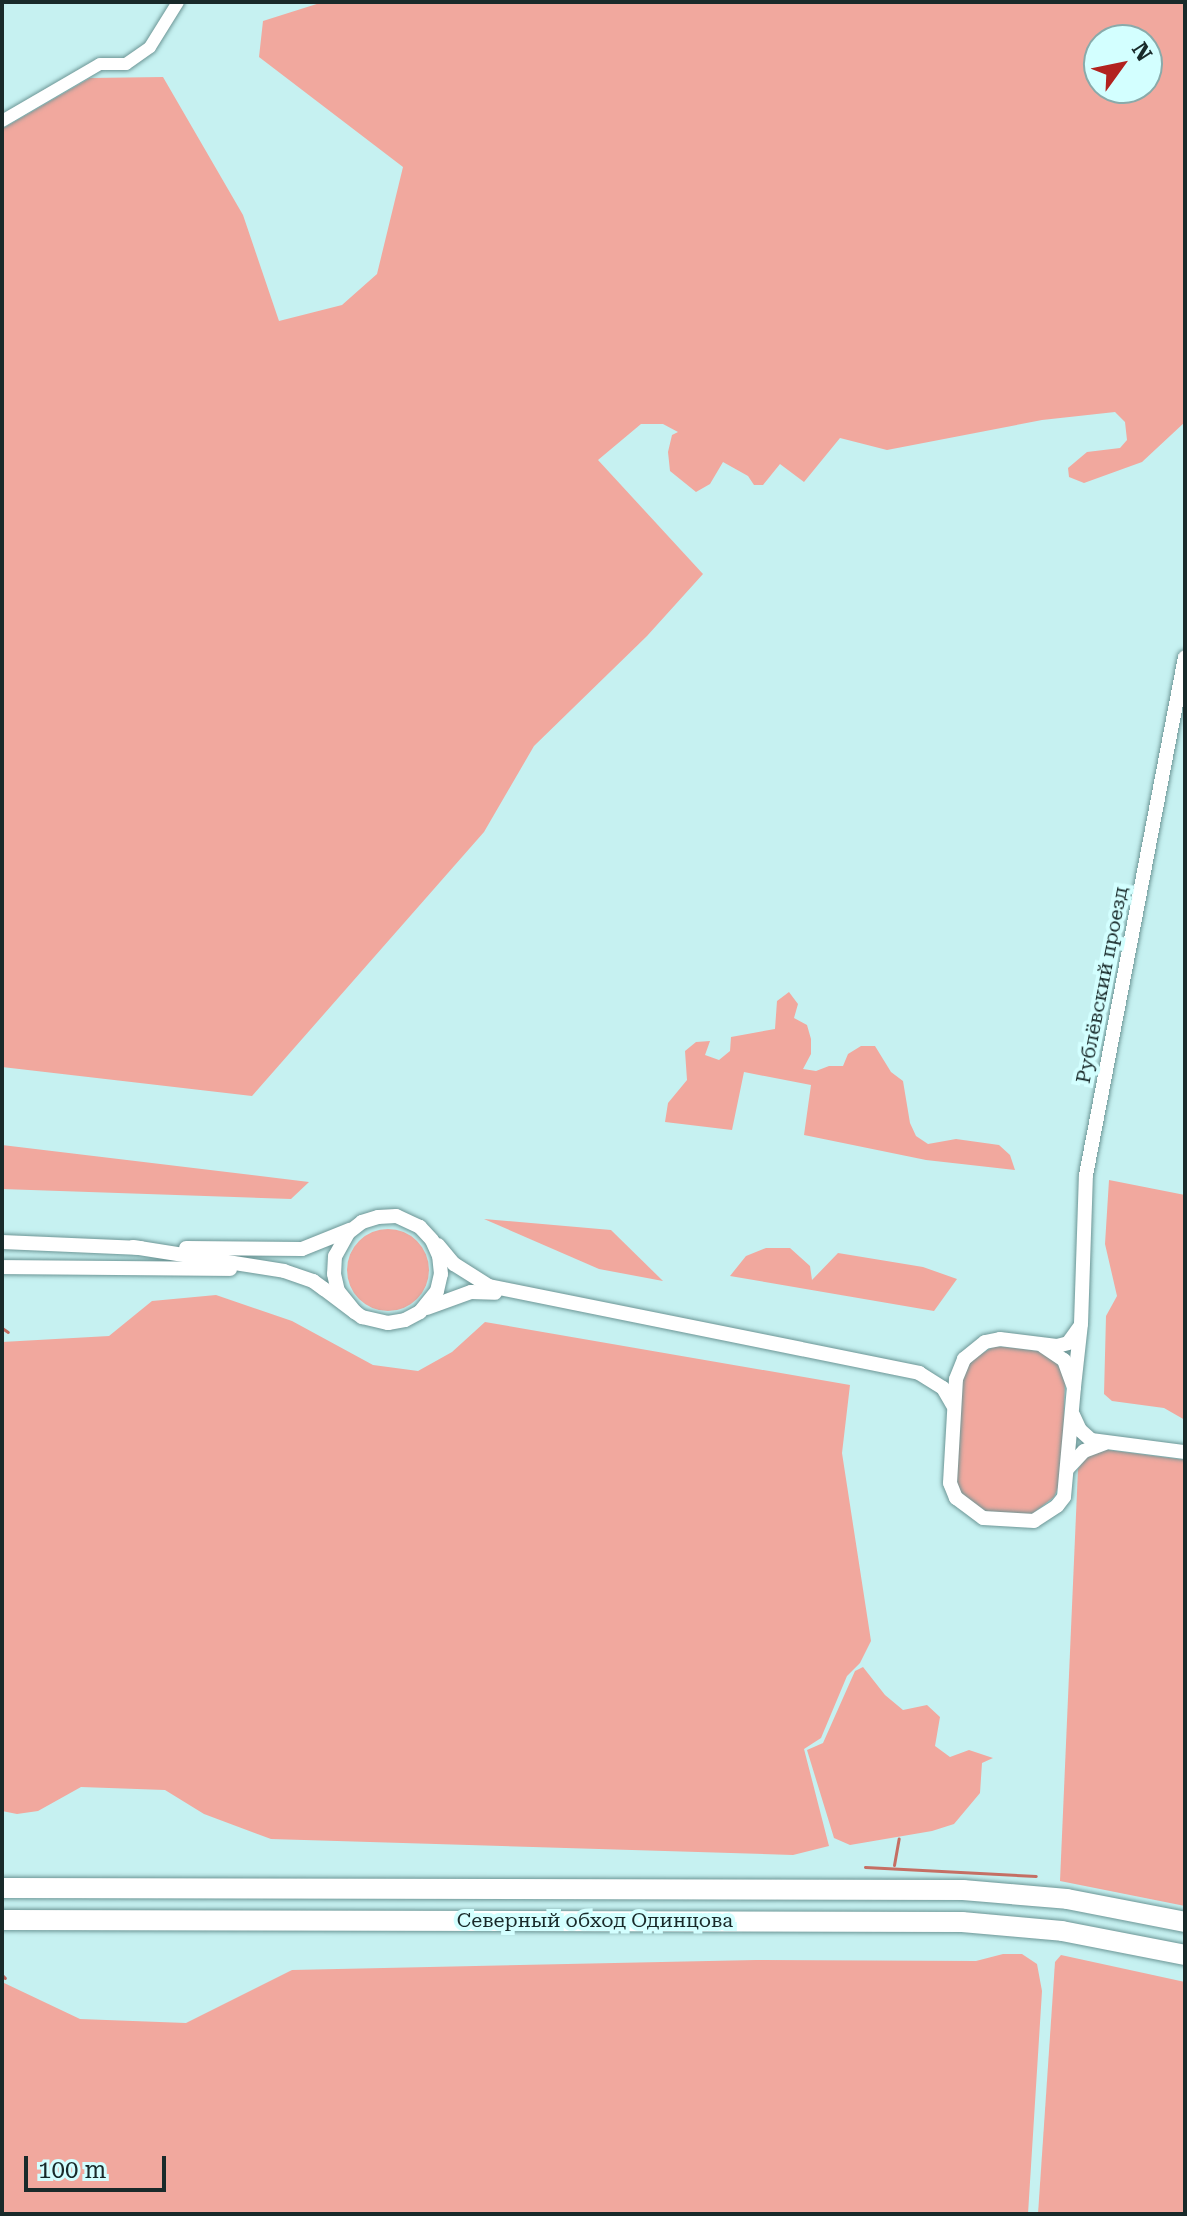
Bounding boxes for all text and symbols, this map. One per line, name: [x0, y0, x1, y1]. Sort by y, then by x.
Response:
north arrow: [1083, 24, 1163, 104]
text: N: [1127, 38, 1157, 66]
street label: Рублёвский проезд: [1071, 885, 1133, 1085]
street label: Северный обход Одинцова: [457, 1908, 733, 1932]
scale bar: [28, 2140, 170, 2190]
text: 100 m: [38, 2156, 106, 2184]

